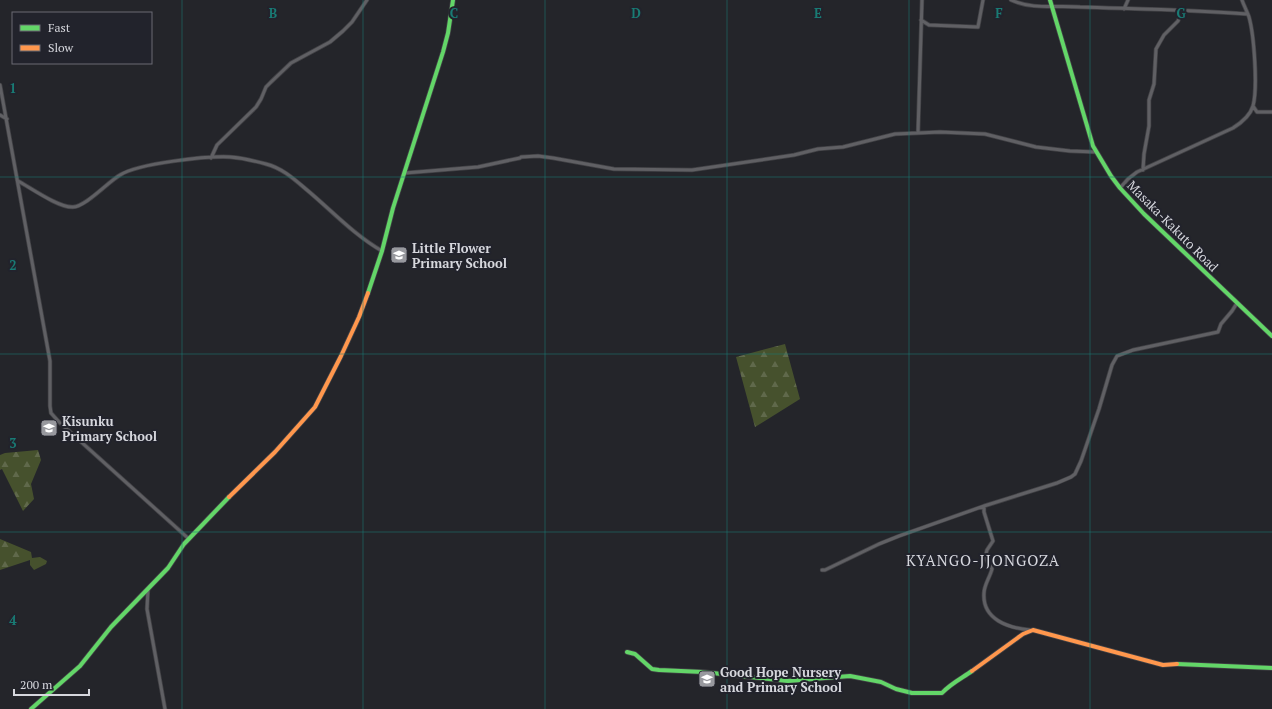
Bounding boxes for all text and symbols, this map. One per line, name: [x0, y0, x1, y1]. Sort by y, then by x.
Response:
text: B: [269, 4, 277, 22]
text: C: [450, 4, 458, 22]
text: D: [631, 4, 641, 22]
text: E: [814, 4, 822, 22]
text: F: [995, 4, 1003, 22]
text: G: [1176, 4, 1186, 22]
legend: [12, 12, 152, 64]
text: Fast: [48, 20, 71, 35]
text: Slow: [48, 40, 74, 55]
text: 1: [9, 79, 17, 97]
street label: Masaka-Kakuto Road: [1123, 176, 1223, 276]
place label: Little Flower Primary School: [412, 239, 507, 272]
school or university icon: Little Flower Primary School: [389, 245, 409, 265]
text: 2: [9, 256, 17, 274]
place label: Kisunku Primary School: [62, 412, 157, 445]
school or university icon: Kisunku Primary School: [39, 418, 59, 438]
text: 3: [9, 434, 17, 452]
district label: KYANGO-JJONGOZA: [906, 550, 1060, 570]
text: 4: [9, 611, 17, 629]
place label: Good Hope Nursery and Primary School: [720, 663, 842, 696]
school or university icon: Good Hope Nursery and Primary School: [697, 669, 717, 689]
scale bar: [14, 671, 89, 697]
text: 200 m: [20, 677, 53, 692]

